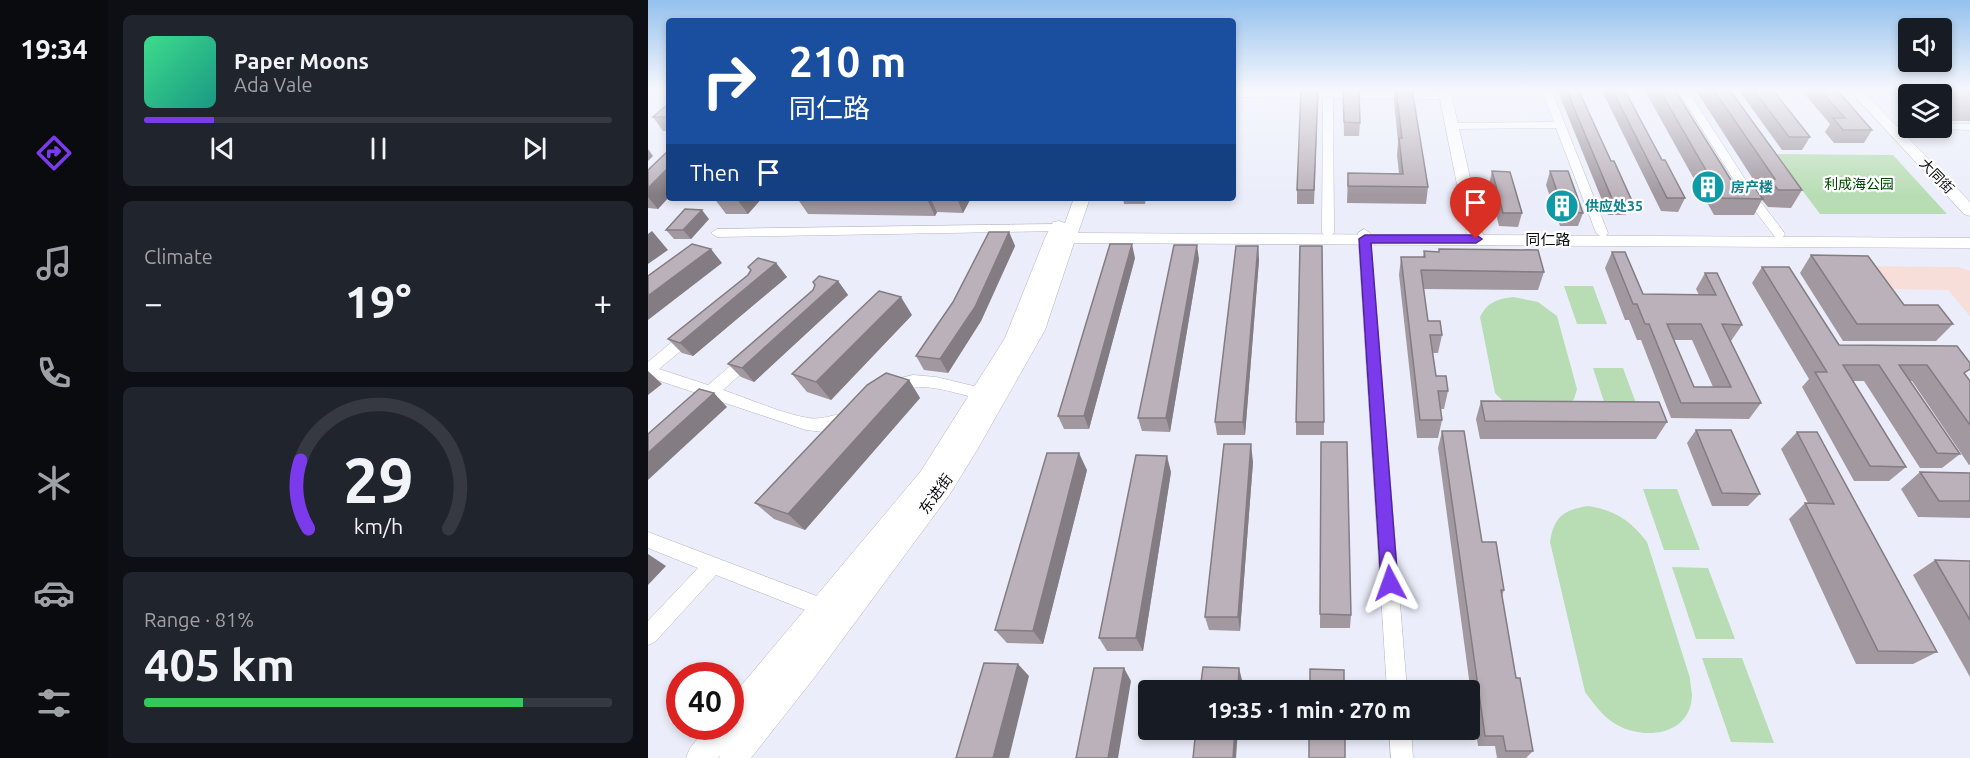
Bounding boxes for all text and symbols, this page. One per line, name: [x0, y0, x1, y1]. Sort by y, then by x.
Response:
map controls: [1898, 18, 1952, 138]
button: sound: [1898, 18, 1952, 72]
text: 19:34: [20, 34, 88, 64]
text: 210 m: [789, 38, 906, 85]
icon: right: [690, 42, 768, 120]
text: Paper Moons: [234, 48, 369, 73]
text: Ada Vale: [234, 73, 312, 96]
button: layers: [1898, 84, 1952, 138]
text: 同仁路: [789, 93, 870, 123]
icon: directions: [33, 132, 75, 174]
icon: previous: [206, 132, 239, 165]
icon: pause: [362, 132, 395, 165]
icon: next: [518, 132, 551, 165]
street label: 大同街: [1917, 155, 1957, 197]
icon: arrive: [752, 156, 785, 189]
text: Then: [690, 160, 740, 185]
building icon: 房产楼: [1690, 169, 1726, 205]
park label: 利成海公园: [1824, 176, 1894, 192]
pin: [1450, 177, 1501, 239]
place label: 房产楼: [1731, 179, 1773, 195]
icon: arrive: [1459, 186, 1492, 219]
building icon: 供应处35: [1544, 188, 1580, 224]
place label: 供应处35: [1585, 198, 1643, 214]
street label: 同仁路: [1525, 231, 1571, 248]
icon: music: [33, 242, 75, 284]
text: Climate: [144, 245, 213, 268]
text: 19°: [345, 276, 411, 327]
text: −: [144, 284, 163, 321]
text: +: [593, 284, 612, 321]
icon: phone: [33, 352, 75, 394]
text: 29: [343, 445, 413, 515]
icon: climate: [33, 462, 75, 504]
street label: 东进街: [915, 471, 956, 517]
text: km/h: [353, 514, 403, 538]
position arrow: [1358, 551, 1422, 615]
icon: car: [33, 572, 75, 614]
text: Range · 81%: [144, 608, 254, 631]
text: 405 km: [144, 639, 295, 690]
speed limit sign: 40: [666, 662, 744, 740]
icon: filters: [33, 682, 75, 724]
text: 19:35 · 1 min · 270 m: [1207, 697, 1411, 722]

